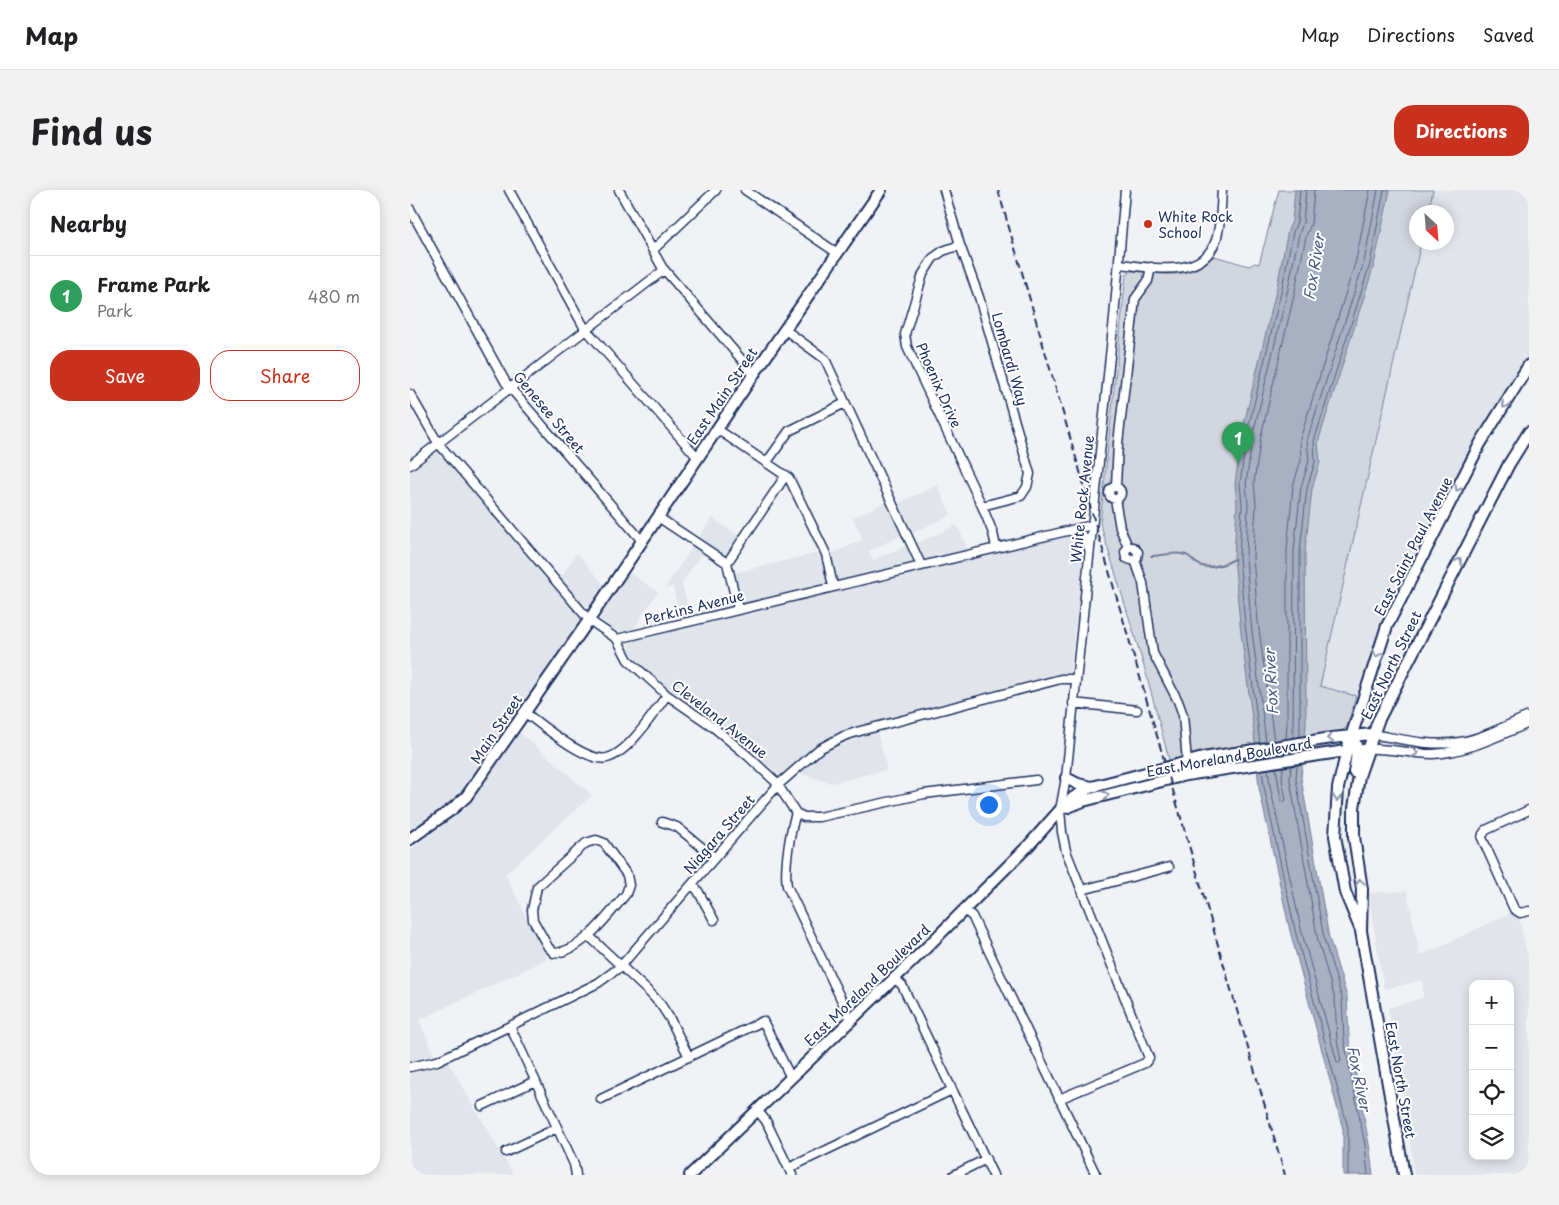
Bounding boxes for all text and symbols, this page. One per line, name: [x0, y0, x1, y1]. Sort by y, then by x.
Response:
text: Map: [25, 17, 78, 53]
text: Map: [1301, 21, 1339, 48]
text: Directions: [1367, 21, 1455, 48]
text: Saved: [1483, 21, 1534, 48]
text: Find us: [30, 104, 152, 157]
button: Directions: [1394, 105, 1529, 156]
north arrow: [1409, 205, 1454, 250]
place label: White Rock School: [1158, 206, 1233, 243]
text: Nearby: [50, 207, 127, 239]
marker: White Rock School: [1142, 218, 1154, 230]
water label: Fox River: [1296, 230, 1330, 302]
text: Frame Park: [97, 270, 210, 298]
text: 1: [62, 284, 70, 308]
text: 480 m: [308, 284, 360, 308]
text: Park: [97, 298, 133, 322]
street label: Lombardi Way: [987, 310, 1033, 408]
street label: Phoenix Drive: [911, 339, 967, 431]
street label: East Main Street: [682, 343, 763, 449]
button: Save: [50, 350, 200, 401]
button: Share: [210, 350, 360, 401]
street label: Genesee Street: [508, 366, 590, 458]
one-way arrow: [1501, 399, 1511, 408]
pin: 1: [1222, 422, 1254, 463]
street label: White Rock Avenue: [1065, 434, 1099, 564]
street label: East Saint Paul Avenue: [1369, 473, 1457, 619]
one-way arrow: [1454, 482, 1464, 491]
one-way arrow: [1453, 557, 1463, 566]
street label: Perkins Avenue: [642, 584, 746, 630]
street label: East North Street: [1356, 607, 1427, 723]
water label: Fox River: [1257, 646, 1283, 716]
one-way arrow: [1373, 649, 1383, 658]
street label: Cleveland Avenue: [668, 675, 773, 763]
street label: Main Street: [465, 690, 527, 768]
street label: East Moreland Boulevard: [1145, 732, 1314, 782]
one-way arrow: [1326, 732, 1334, 743]
one-way arrow: [1412, 747, 1420, 758]
street label: Niagara Street: [678, 789, 760, 878]
one-way arrow: [1102, 790, 1110, 801]
your location: [976, 792, 1002, 818]
one-way arrow: [1332, 795, 1343, 803]
one-way arrow: [1356, 878, 1366, 887]
street label: East Moreland Boulevard: [799, 919, 935, 1051]
map controls: [1469, 980, 1514, 1160]
button: +: [1469, 980, 1514, 1025]
street label: East North Street: [1380, 1020, 1422, 1140]
button: −: [1469, 1025, 1514, 1070]
water label: Fox River: [1342, 1043, 1379, 1115]
button: locate: [1469, 1070, 1514, 1115]
button: layers: [1469, 1115, 1514, 1160]

